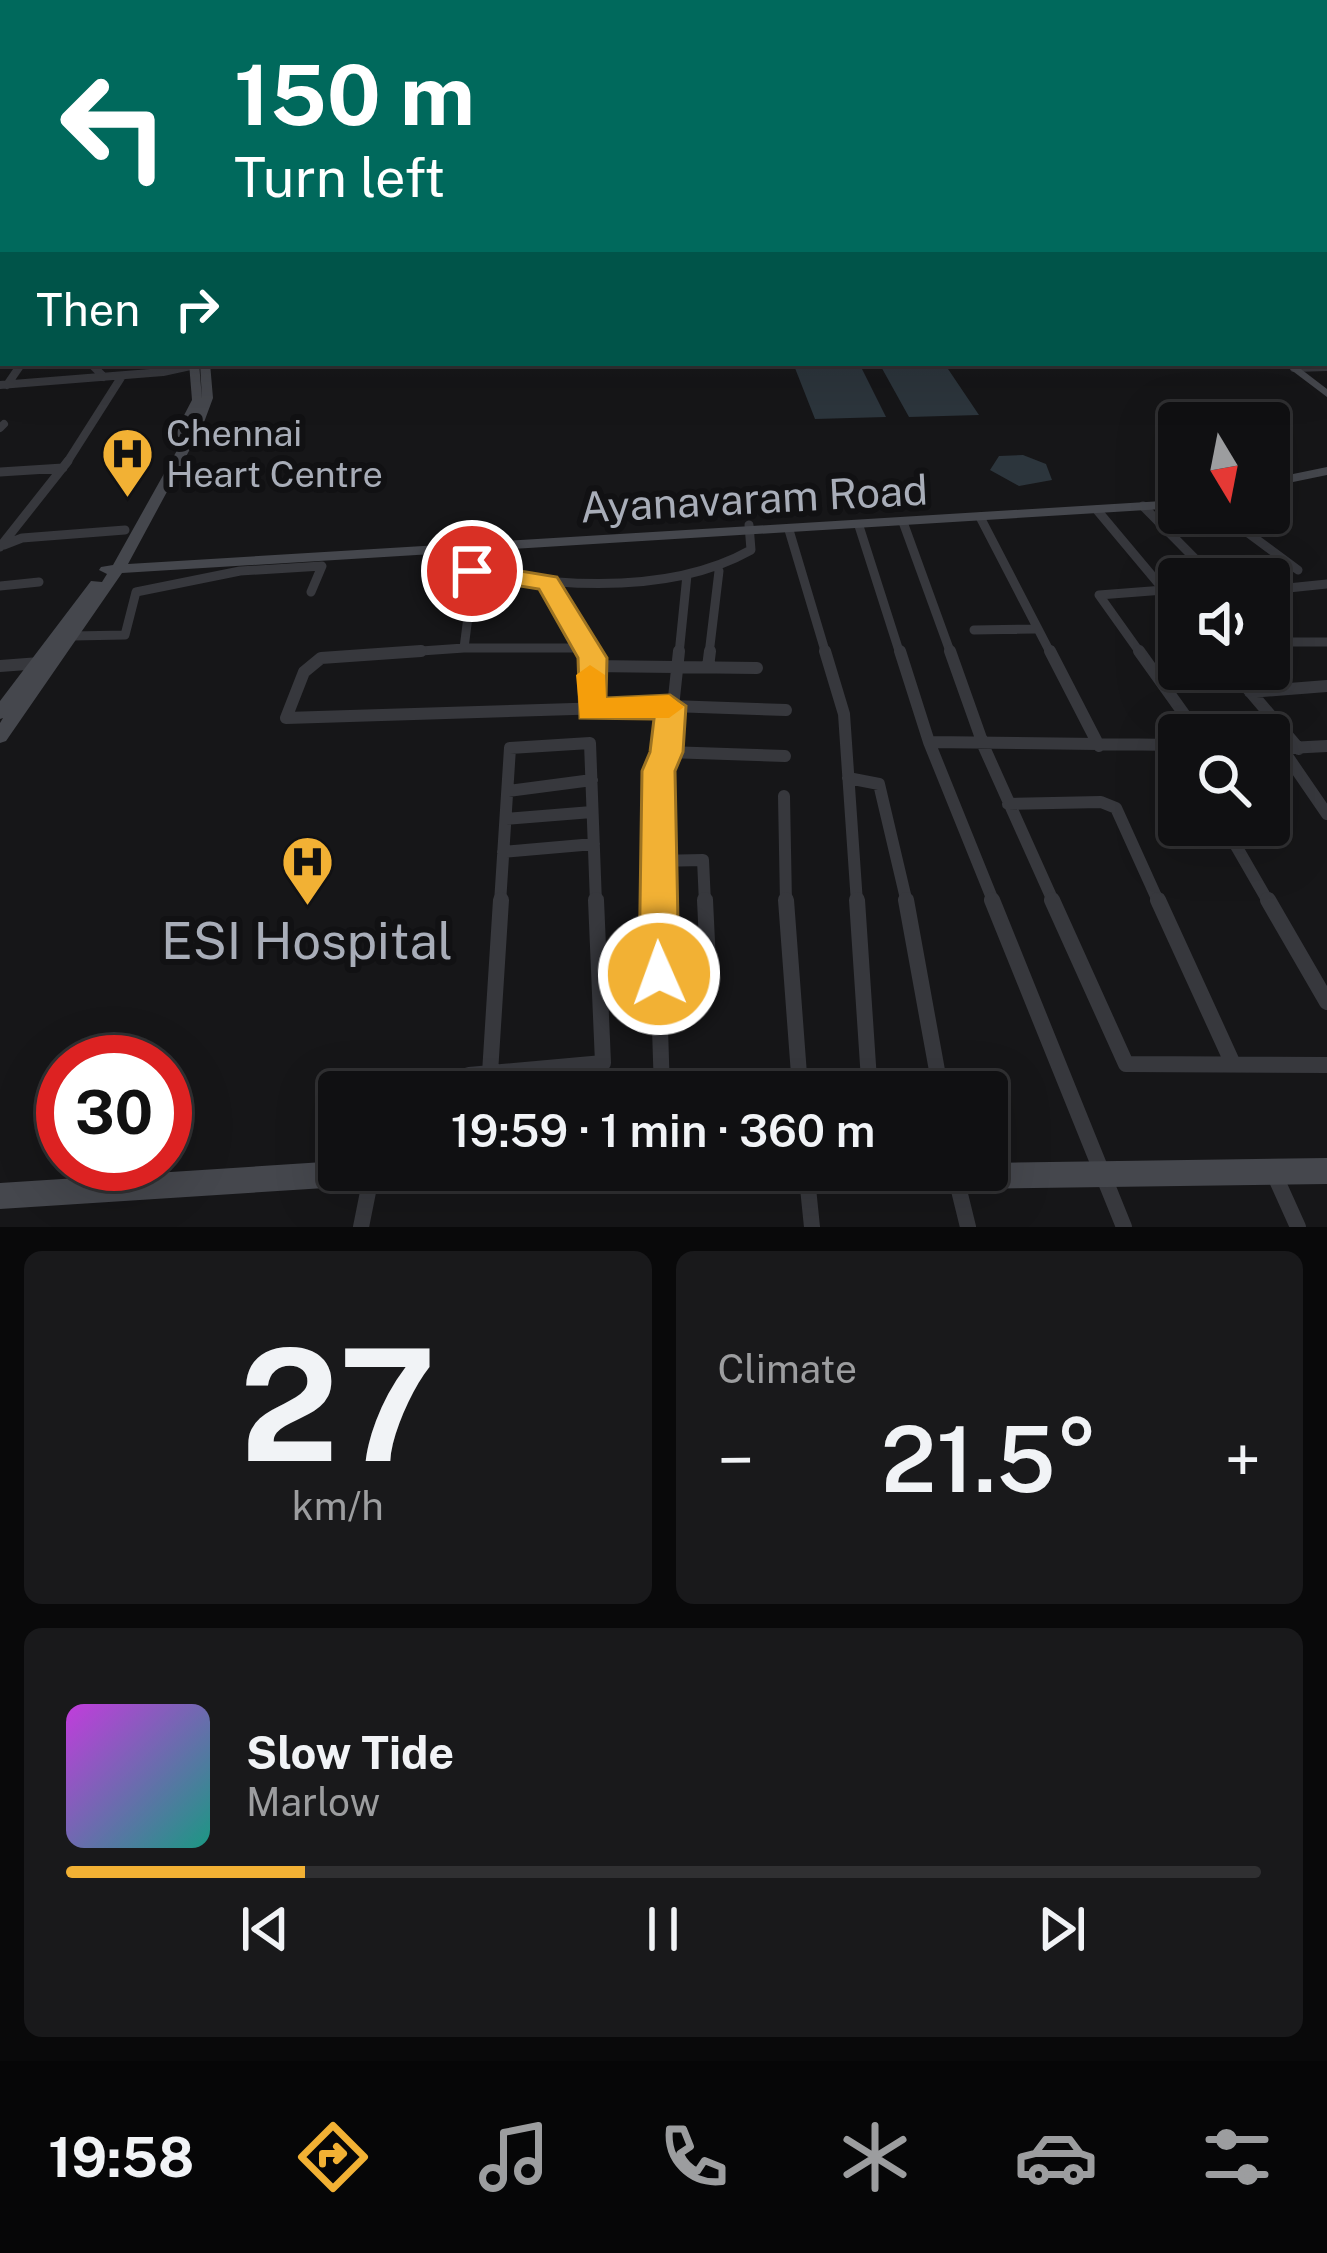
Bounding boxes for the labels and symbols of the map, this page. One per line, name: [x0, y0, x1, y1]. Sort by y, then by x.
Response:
north arrow: [1158, 402, 1290, 534]
place label: Chennai Heart Centre: [166, 412, 383, 495]
hospital icon: Chennai Heart Centre: [99, 426, 155, 500]
street label: Ayanavaram Road: [579, 464, 929, 532]
pin: [421, 520, 523, 622]
hospital icon: ESI Hospital: [279, 834, 335, 908]
place label: ESI Hospital: [161, 911, 453, 970]
position arrow: [596, 911, 722, 1037]
speed limit sign: 30: [36, 1035, 192, 1191]

